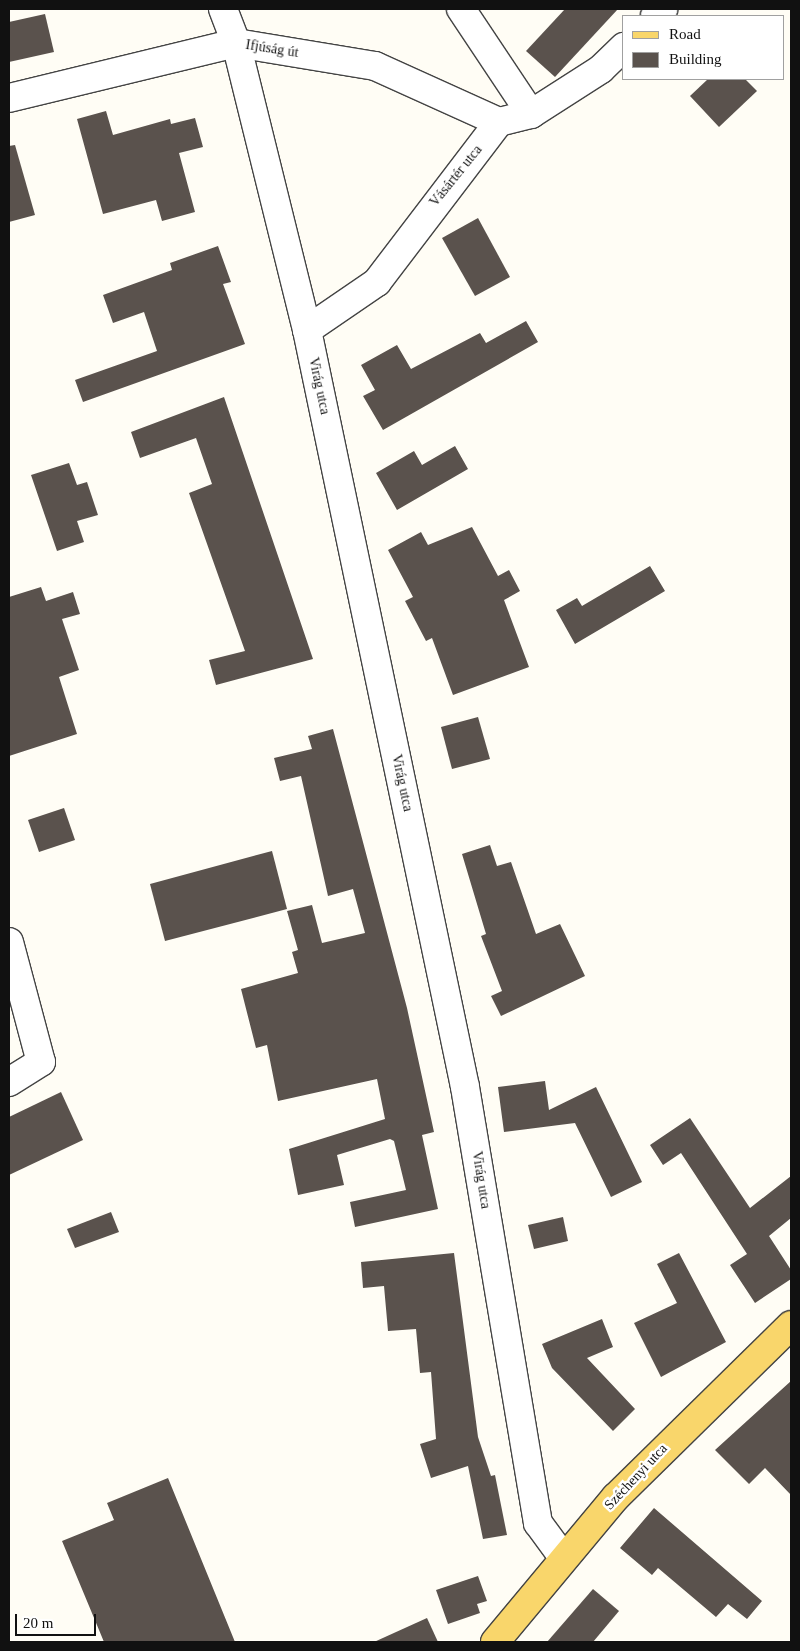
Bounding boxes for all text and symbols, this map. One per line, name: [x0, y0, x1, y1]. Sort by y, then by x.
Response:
legend: [622, 15, 785, 80]
text: Road: [669, 26, 701, 42]
street label: Ifjúság út: [244, 37, 300, 61]
text: Building: [669, 51, 722, 67]
street label: Vásártér utca: [426, 142, 486, 210]
street label: Virág utca: [305, 356, 333, 416]
street label: Virág utca: [388, 753, 416, 813]
street label: Virág utca: [468, 1150, 494, 1210]
street label: Széchenyi utca: [601, 1440, 671, 1514]
scale bar: [18, 1604, 99, 1636]
text: 20 m: [23, 1615, 53, 1631]

